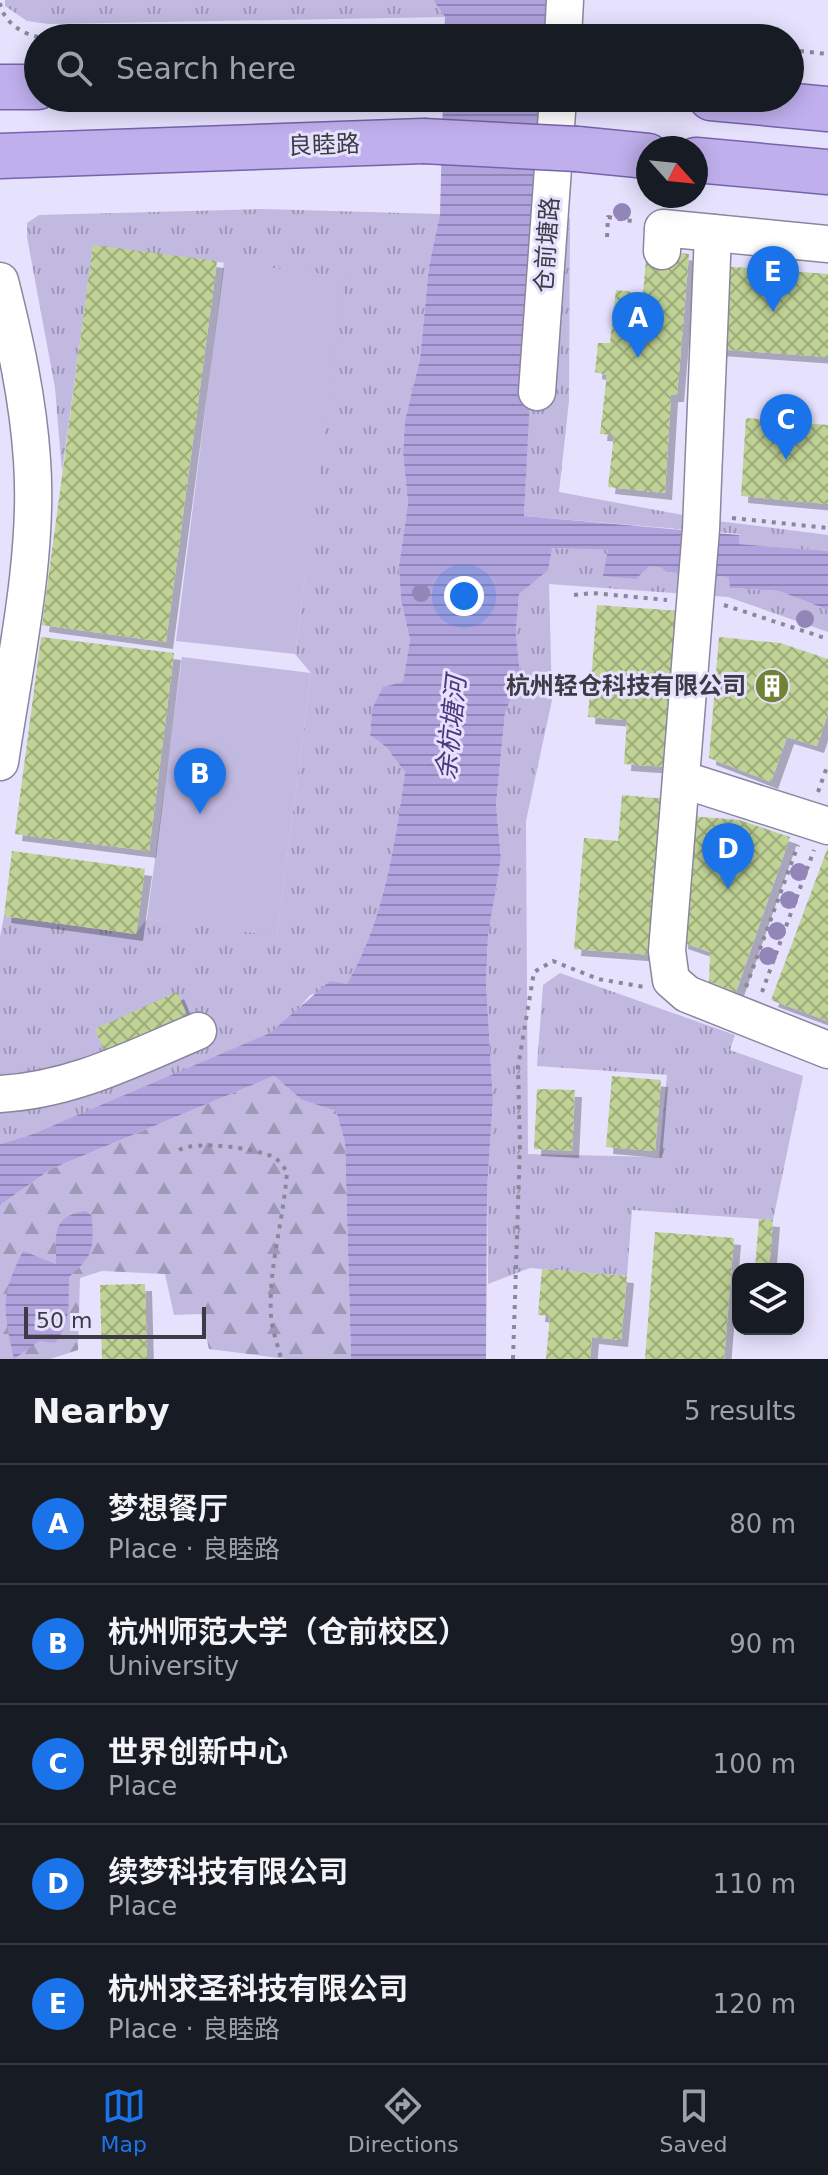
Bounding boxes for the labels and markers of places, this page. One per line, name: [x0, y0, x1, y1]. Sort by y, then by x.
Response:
pin: E: [747, 246, 799, 312]
pin: A: [612, 292, 664, 358]
pin: C: [760, 394, 812, 460]
building icon: 杭州轻仓科技有限公司: [753, 667, 791, 705]
place label: 杭州轻仓科技有限公司: [506, 672, 746, 700]
pin: B: [174, 748, 226, 814]
pin: D: [702, 823, 754, 889]

